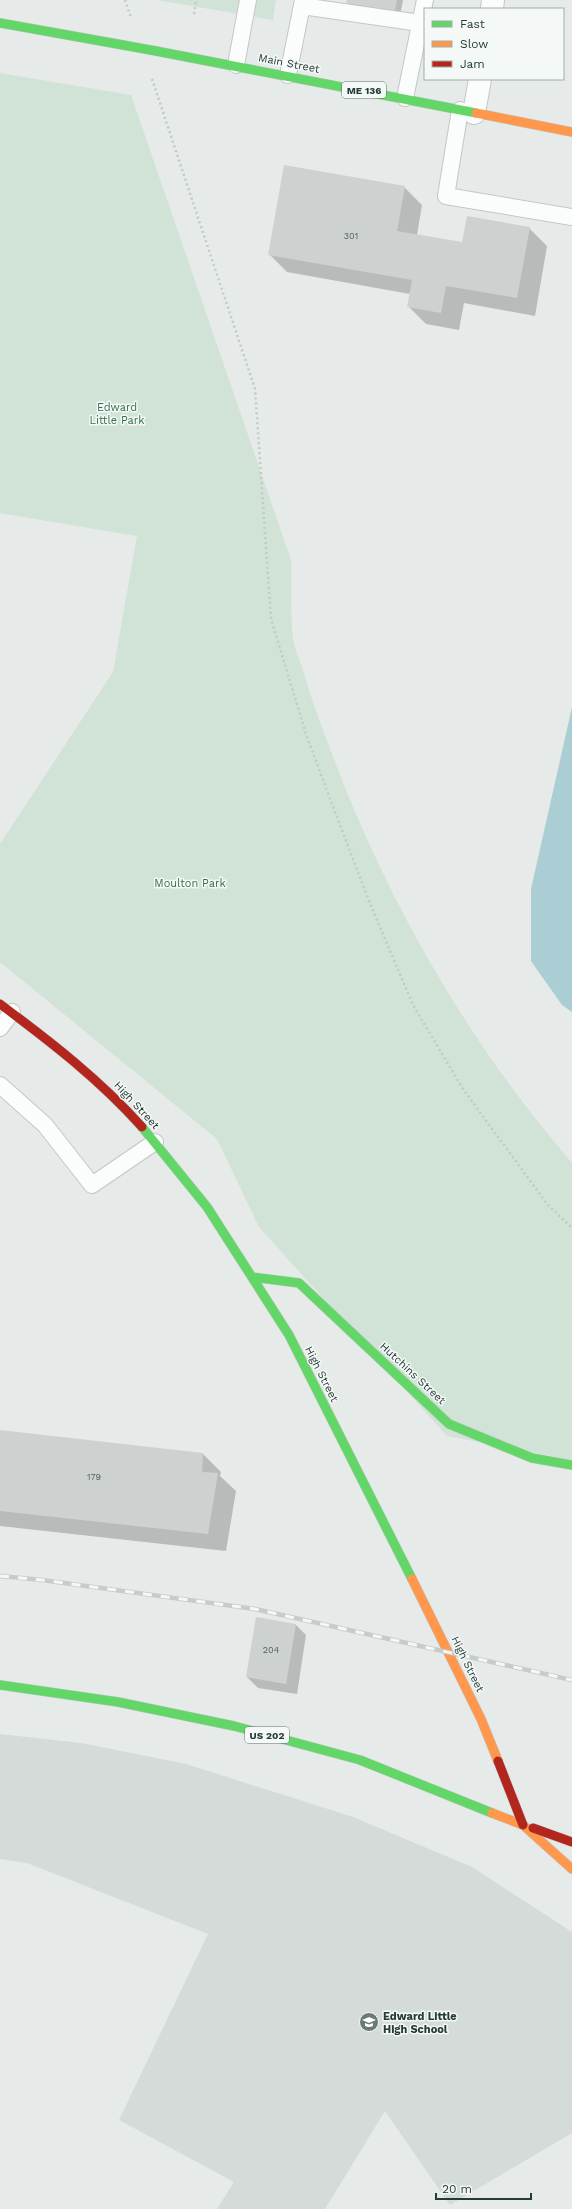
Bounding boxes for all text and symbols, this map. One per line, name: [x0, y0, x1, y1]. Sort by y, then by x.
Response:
legend: [424, 8, 564, 80]
text: Fast: [460, 17, 485, 31]
text: Slow: [460, 37, 488, 51]
street label: Main Street: [257, 51, 321, 76]
text: Jam: [460, 57, 485, 71]
road number: ME 136: [342, 82, 386, 98]
house number: 301: [344, 231, 358, 241]
park label: Edward Little Park: [89, 401, 145, 427]
park label: Moulton Park: [154, 877, 226, 890]
street label: High Street: [111, 1079, 162, 1132]
street label: Hutchins Street: [377, 1340, 448, 1407]
street label: High Street: [302, 1344, 341, 1404]
house number: 179: [87, 1472, 101, 1482]
street label: High Street: [448, 1634, 487, 1695]
house number: 204: [263, 1645, 280, 1655]
road number: US 202: [245, 1727, 289, 1743]
place label: Edward Little High School: [383, 2010, 457, 2036]
school or university icon: Edward Little High School: [358, 2011, 380, 2033]
scale bar: [436, 2175, 531, 2201]
text: 20 m: [442, 2182, 472, 2196]

